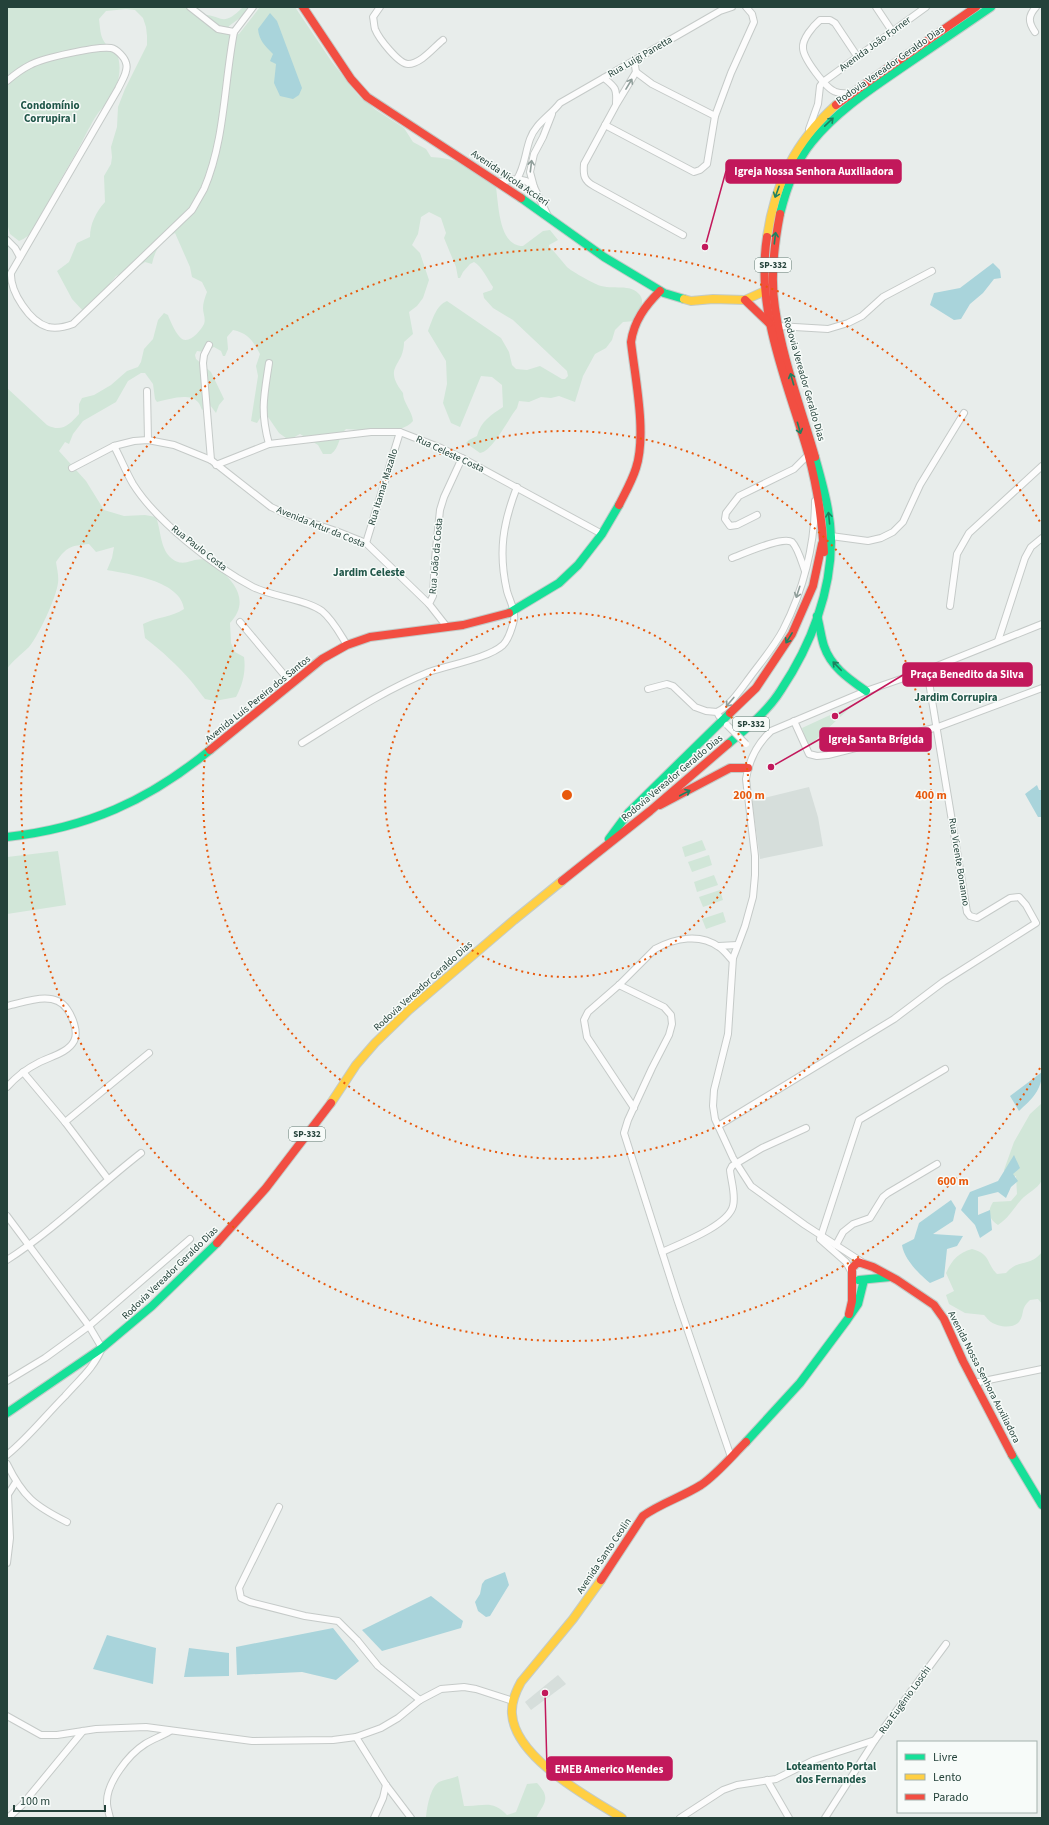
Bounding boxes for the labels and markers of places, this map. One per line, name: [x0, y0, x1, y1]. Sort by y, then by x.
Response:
callout: Igreja Nossa Senhora Auxiliadora: [726, 160, 901, 183]
callout: Praça Benedito da Silva: [903, 663, 1032, 686]
callout: Igreja Santa Brígida: [820, 728, 931, 751]
centre of rings: [560, 788, 574, 802]
callout: EMEB Americo Mendes: [547, 1757, 672, 1780]

